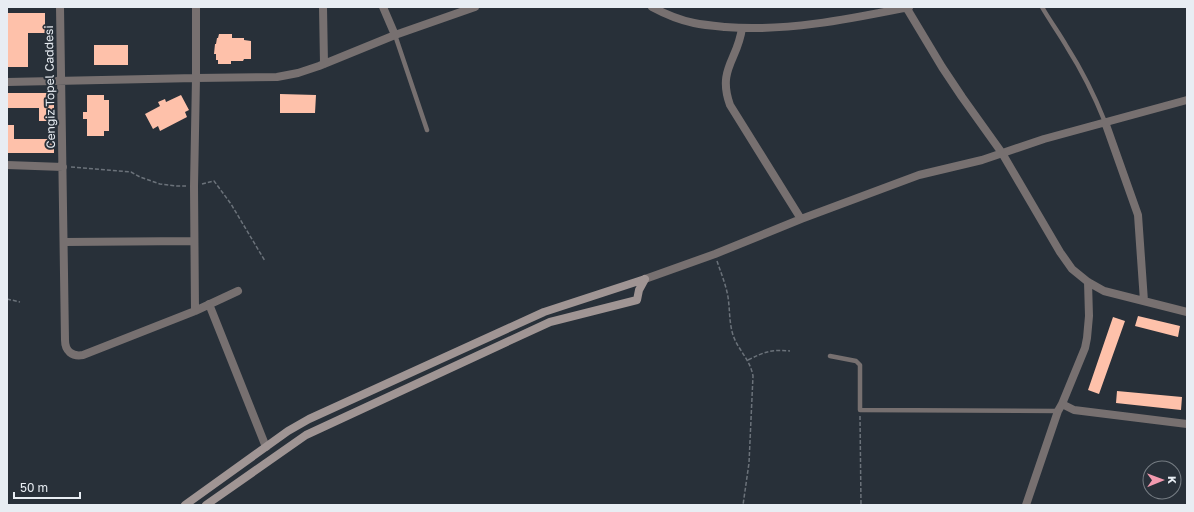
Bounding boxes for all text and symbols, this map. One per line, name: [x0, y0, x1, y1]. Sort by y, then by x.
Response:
street label: Cengiz Topel Caddesi: [41, 25, 58, 149]
north arrow: [1142, 460, 1182, 500]
scale bar: [14, 474, 80, 500]
text: K: [1166, 476, 1179, 484]
text: 50 m: [20, 480, 48, 495]

